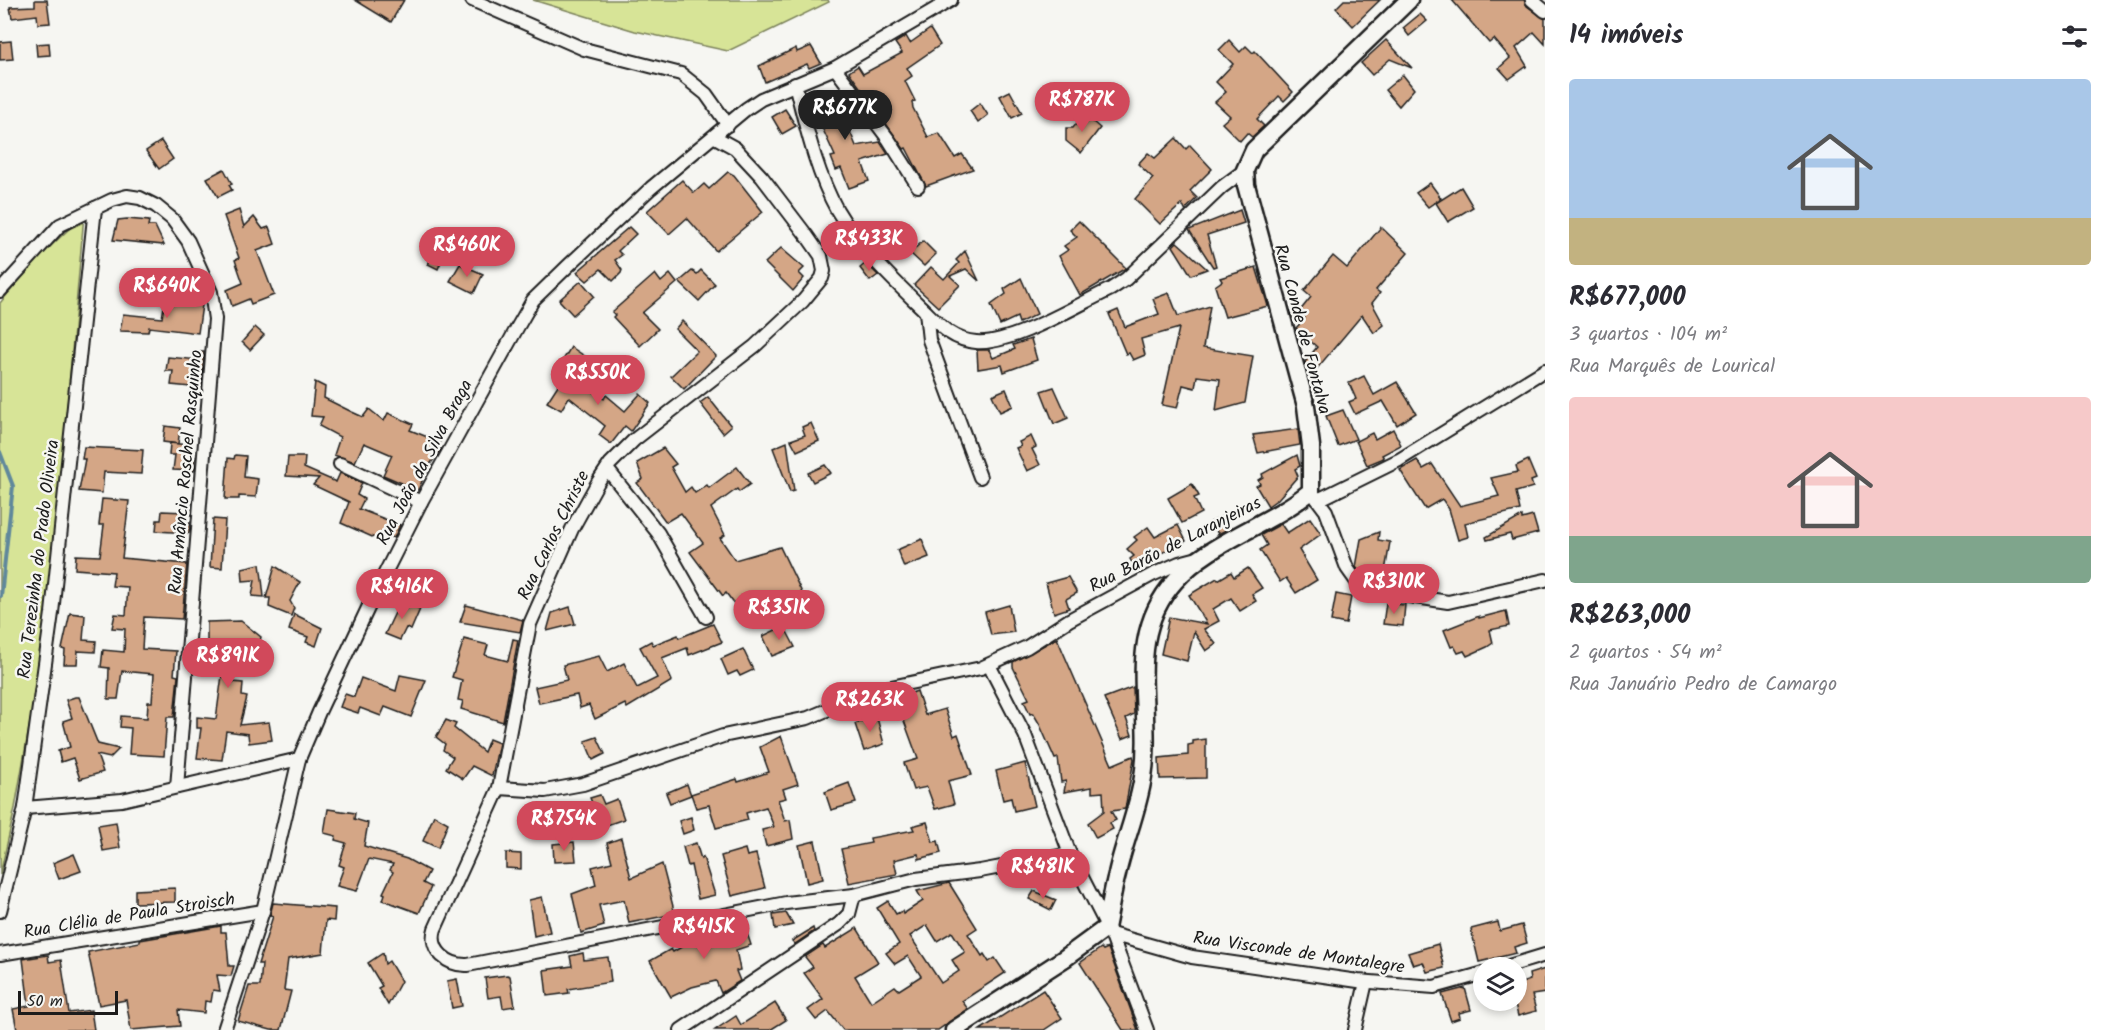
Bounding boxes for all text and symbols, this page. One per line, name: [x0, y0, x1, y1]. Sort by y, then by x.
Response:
text: 14 imóveis: [1569, 15, 1683, 57]
icon: filters: [2058, 20, 2091, 53]
pin: R$787K: [1033, 82, 1131, 133]
text: R$787K: [1049, 85, 1115, 117]
pin: R$677K: [796, 90, 894, 141]
text: R$677K: [812, 93, 878, 125]
icon: home: [1776, 118, 1884, 226]
pin: R$433K: [820, 221, 918, 272]
text: R$433K: [835, 224, 903, 256]
pin: R$460K: [418, 227, 516, 278]
text: R$460K: [433, 230, 501, 262]
street label: Rua Conde de Fontalva: [1265, 241, 1338, 418]
pin: R$640K: [118, 268, 216, 319]
text: R$640K: [133, 271, 201, 303]
text: R$677,000: [1569, 277, 1685, 319]
text: 3 quartos · 104 m²: [1569, 319, 1727, 351]
street label: Rua Amâncio Roschel Rasquinho: [161, 349, 212, 595]
text: Rua Marquês de Lourical: [1569, 351, 1775, 383]
pin: R$550K: [549, 355, 647, 406]
text: R$550K: [565, 358, 631, 390]
street label: Rua João da Silva Braga: [369, 375, 481, 551]
icon: home: [1776, 436, 1884, 544]
street label: Rua Terezinha do Prado Oliveira: [10, 438, 69, 680]
street label: Rua Carlos Christe: [510, 466, 598, 605]
street label: Rua Barão de Laranjeiras: [1084, 489, 1267, 601]
pin: R$310K: [1345, 564, 1443, 615]
text: R$310K: [1362, 567, 1426, 599]
pin: R$416K: [353, 569, 451, 620]
text: R$416K: [370, 572, 434, 604]
pin: R$351K: [730, 590, 828, 641]
text: R$351K: [748, 593, 811, 625]
text: R$263,000: [1569, 595, 1690, 637]
text: 2 quartos · 54 m²: [1569, 637, 1722, 669]
pin: R$891K: [179, 638, 277, 689]
text: R$891K: [196, 641, 260, 673]
text: Rua Januário Pedro de Camargo: [1569, 669, 1837, 701]
pin: R$263K: [821, 682, 919, 733]
text: R$263K: [835, 685, 905, 717]
pin: R$754K: [515, 801, 613, 852]
text: R$754K: [531, 804, 597, 836]
pin: R$481K: [994, 849, 1092, 900]
text: R$481K: [1011, 852, 1075, 884]
street label: Rua Clélia de Paula Stroisch: [21, 885, 237, 948]
pin: R$415K: [655, 909, 753, 960]
text: R$415K: [673, 912, 735, 944]
street label: Rua Visconde de Montalegre: [1191, 924, 1406, 983]
map controls: [1473, 957, 1527, 1011]
button: layers: [1473, 957, 1527, 1011]
scale bar: [18, 988, 118, 1016]
text: 50 m: [27, 989, 63, 1014]

